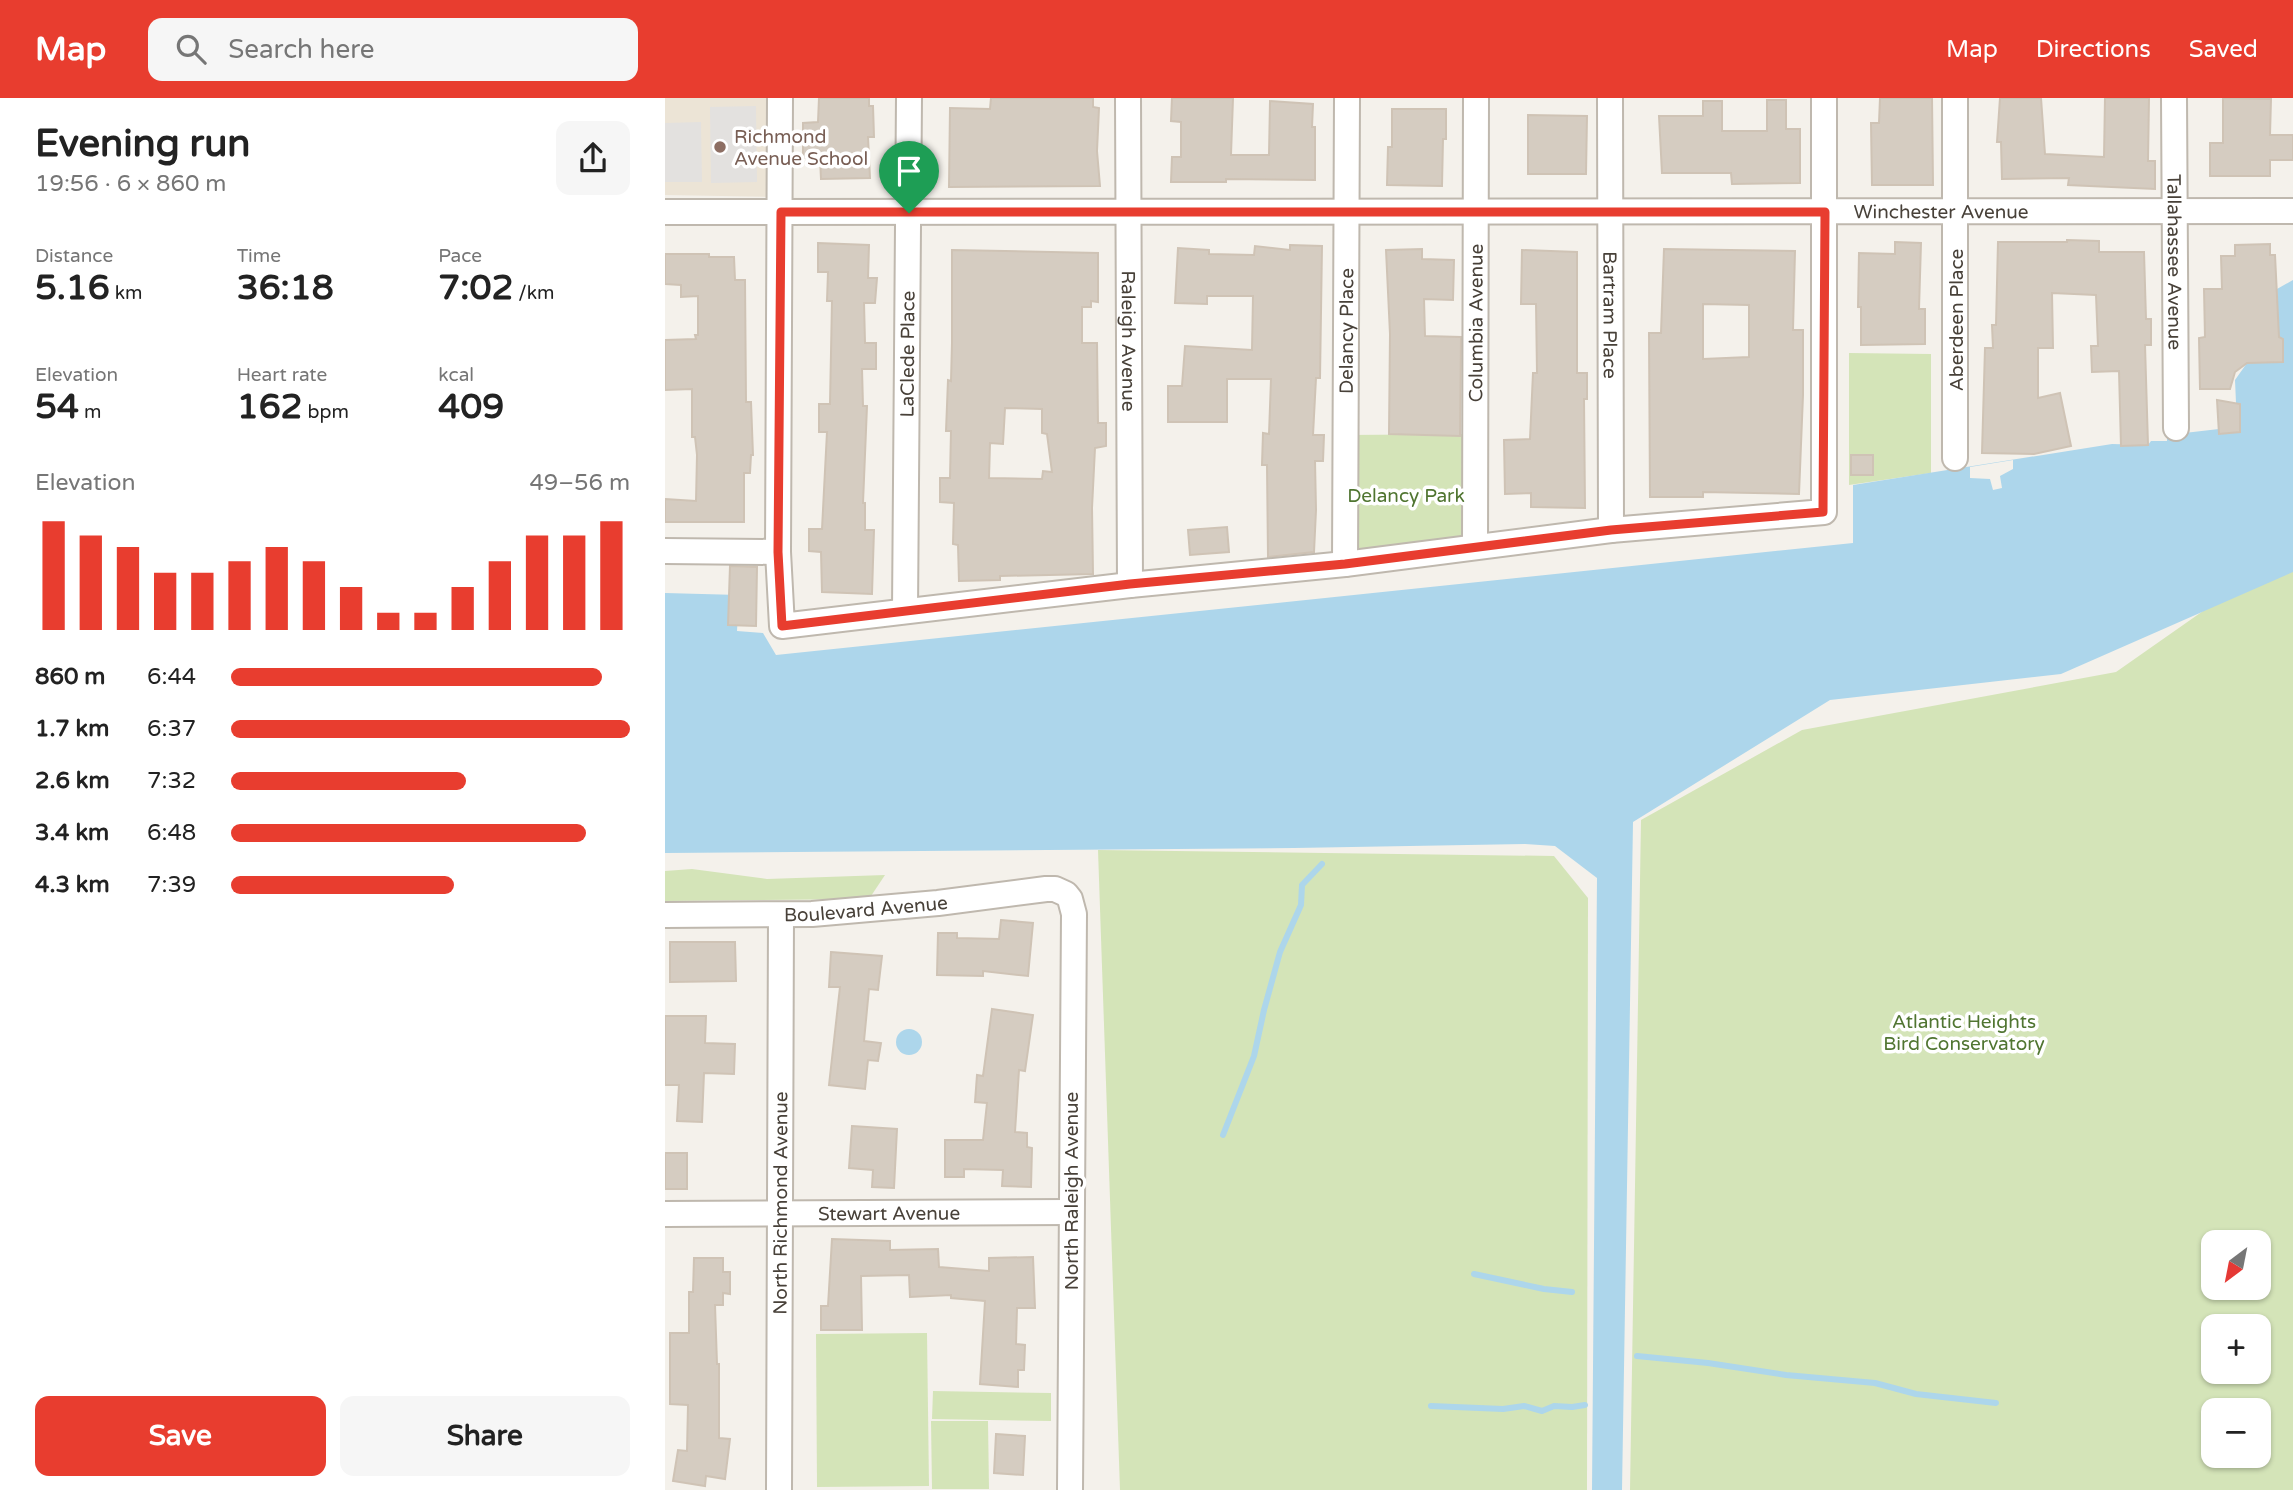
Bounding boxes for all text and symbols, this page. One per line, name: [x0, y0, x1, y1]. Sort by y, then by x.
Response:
search box: [148, 18, 638, 81]
text: Map: [35, 30, 106, 69]
icon: search: [172, 30, 210, 68]
text: Search here: [228, 34, 374, 65]
text: Map: [1946, 35, 1998, 64]
text: Directions: [2036, 35, 2151, 64]
text: Saved: [2189, 35, 2258, 64]
text: Evening run: [35, 121, 250, 167]
button: share: [556, 121, 630, 195]
place label: Richmond Avenue School: [734, 126, 868, 170]
marker: Richmond Avenue School: [712, 139, 728, 155]
pin: [879, 141, 939, 213]
icon: arrive: [890, 152, 928, 190]
text: 19:56 · 6 × 860 m: [35, 170, 226, 198]
street label: Tallahassee Avenue: [2162, 174, 2186, 350]
street label: Winchester Avenue: [1853, 201, 2029, 223]
street label: Columbia Avenue: [1465, 244, 1488, 402]
text: Distance: [35, 245, 113, 267]
text: Time: [237, 245, 281, 267]
text: Pace: [438, 245, 482, 267]
street label: Aberdeen Place: [1946, 249, 1968, 391]
street label: Bartram Place: [1598, 251, 1621, 379]
text: 5.16: [35, 267, 110, 309]
text: 36:18: [237, 267, 334, 309]
text: 7:02: [438, 267, 513, 309]
street label: Delancy Place: [1336, 268, 1358, 394]
street label: Raleigh Avenue: [1117, 270, 1139, 412]
text: km: [110, 282, 142, 304]
text: /km: [513, 282, 555, 304]
street label: LaClede Place: [897, 291, 919, 417]
text: Elevation: [35, 364, 118, 386]
text: Heart rate: [237, 364, 327, 386]
text: kcal: [438, 364, 474, 386]
text: 54: [35, 386, 79, 428]
text: 162: [237, 386, 303, 428]
text: 409: [438, 386, 504, 428]
text: m: [79, 401, 101, 423]
text: bpm: [303, 401, 349, 423]
text: Elevation: [35, 469, 136, 497]
text: 49–56 m: [529, 469, 630, 497]
park label: Delancy Park: [1347, 485, 1465, 507]
text: 860 m: [35, 663, 105, 691]
text: 6:44: [147, 663, 196, 691]
text: 1.7 km: [35, 715, 109, 743]
text: 6:37: [147, 715, 196, 743]
text: 2.6 km: [35, 767, 110, 795]
text: 7:32: [147, 767, 196, 795]
text: 3.4 km: [35, 819, 109, 847]
text: 6:48: [147, 819, 196, 847]
text: 4.3 km: [35, 871, 110, 899]
text: 7:39: [147, 871, 196, 899]
street label: Boulevard Avenue: [784, 892, 949, 926]
park label: Atlantic Heights Bird Conservatory: [1883, 1011, 2045, 1055]
street label: North Richmond Avenue: [770, 1091, 792, 1315]
street label: North Raleigh Avenue: [1061, 1092, 1083, 1290]
street label: Stewart Avenue: [818, 1203, 960, 1225]
north arrow: [2201, 1230, 2271, 1300]
map controls: [2201, 1230, 2271, 1468]
button: +: [2201, 1314, 2271, 1384]
button: Save: [35, 1396, 326, 1476]
button: Share: [340, 1396, 630, 1476]
button: −: [2201, 1398, 2271, 1468]

